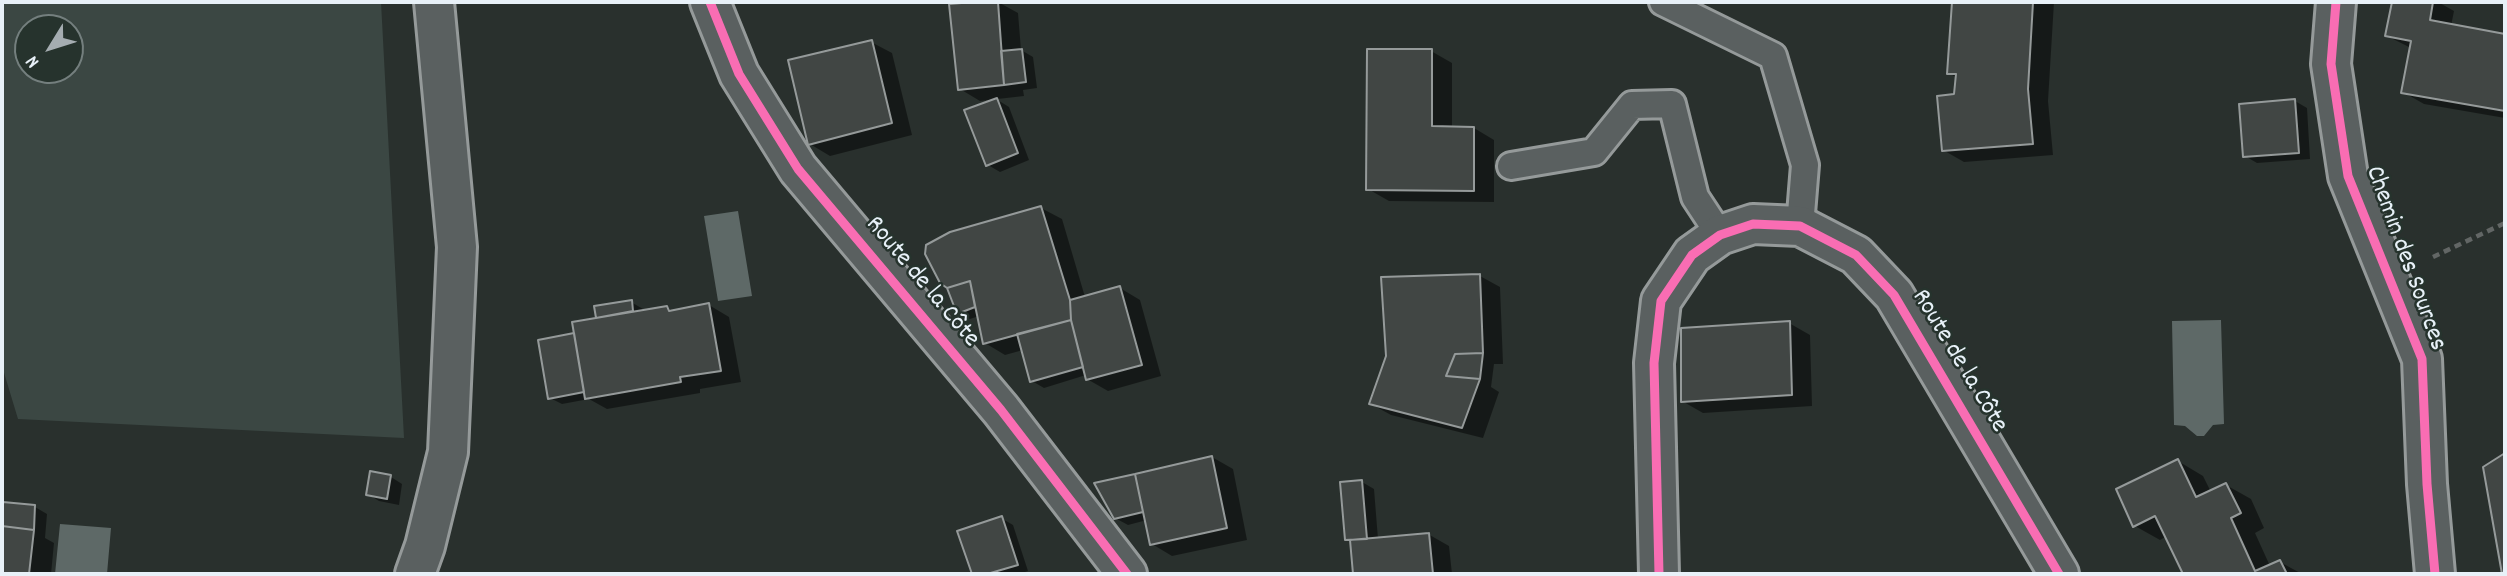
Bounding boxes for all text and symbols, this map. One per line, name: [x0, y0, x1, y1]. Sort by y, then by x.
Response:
north arrow: [14, 14, 84, 84]
text: N: [20, 49, 47, 73]
street label: Chemin des Sources: [2356, 162, 2452, 356]
street label: Route de la Côte: [857, 211, 985, 355]
street label: Route de la Côte: [1903, 285, 2013, 439]

